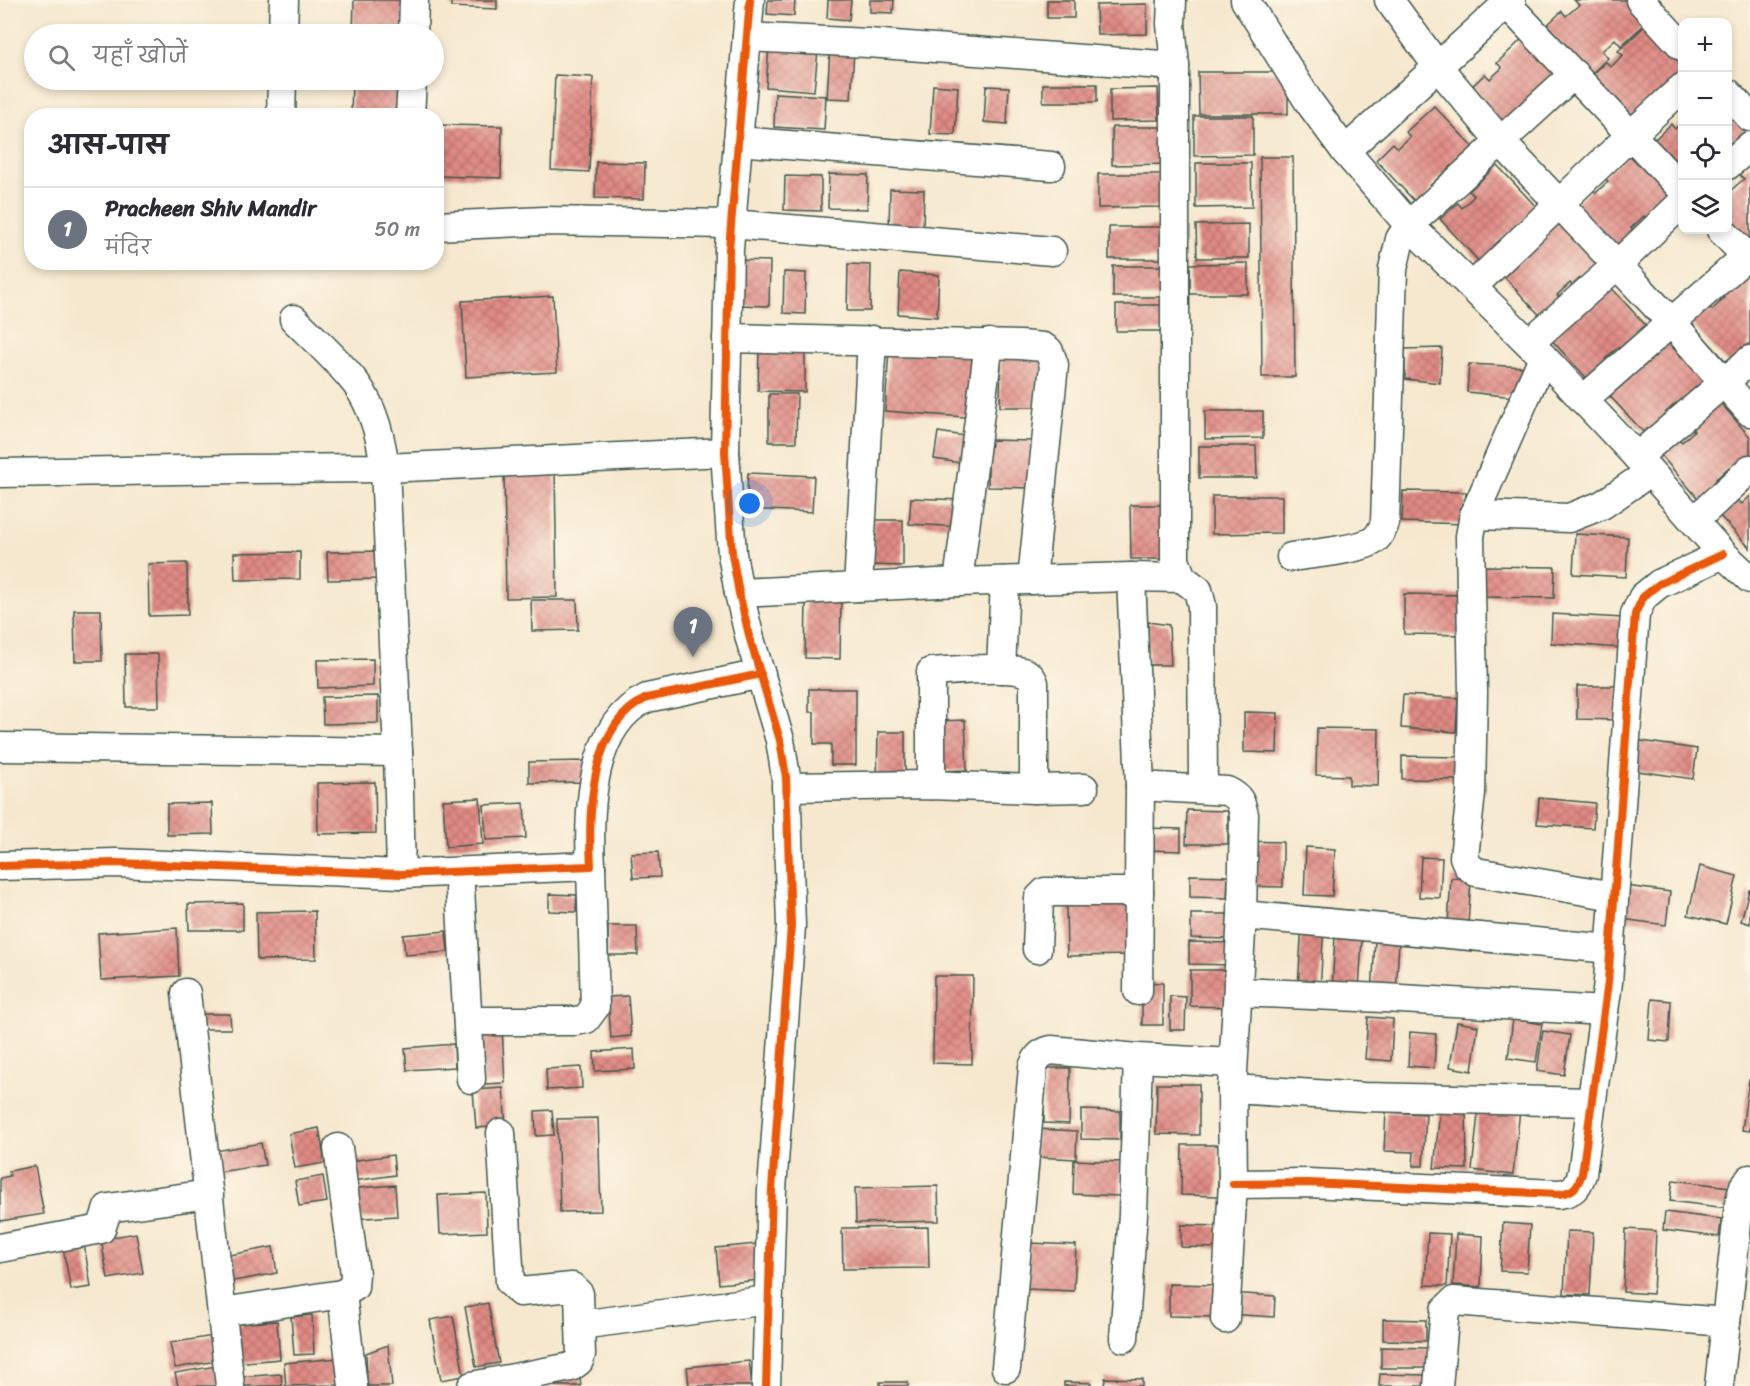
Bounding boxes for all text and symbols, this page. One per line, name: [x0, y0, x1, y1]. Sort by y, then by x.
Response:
map controls: [1678, 18, 1732, 234]
button: +: [1678, 18, 1732, 72]
search box: [24, 24, 444, 90]
text: यहाँ खोजें: [93, 36, 188, 75]
icon: search: [45, 41, 78, 74]
button: −: [1678, 72, 1732, 126]
text: आस-पास: [48, 122, 168, 168]
button: locate: [1678, 126, 1732, 180]
button: layers: [1678, 180, 1732, 234]
text: Pracheen Shiv Mandir: [105, 189, 316, 228]
text: 1: [63, 212, 72, 247]
text: 50 m: [375, 212, 420, 247]
text: मंदिर: [105, 230, 151, 265]
your location: [735, 489, 764, 518]
pin: 1: [674, 608, 712, 657]

